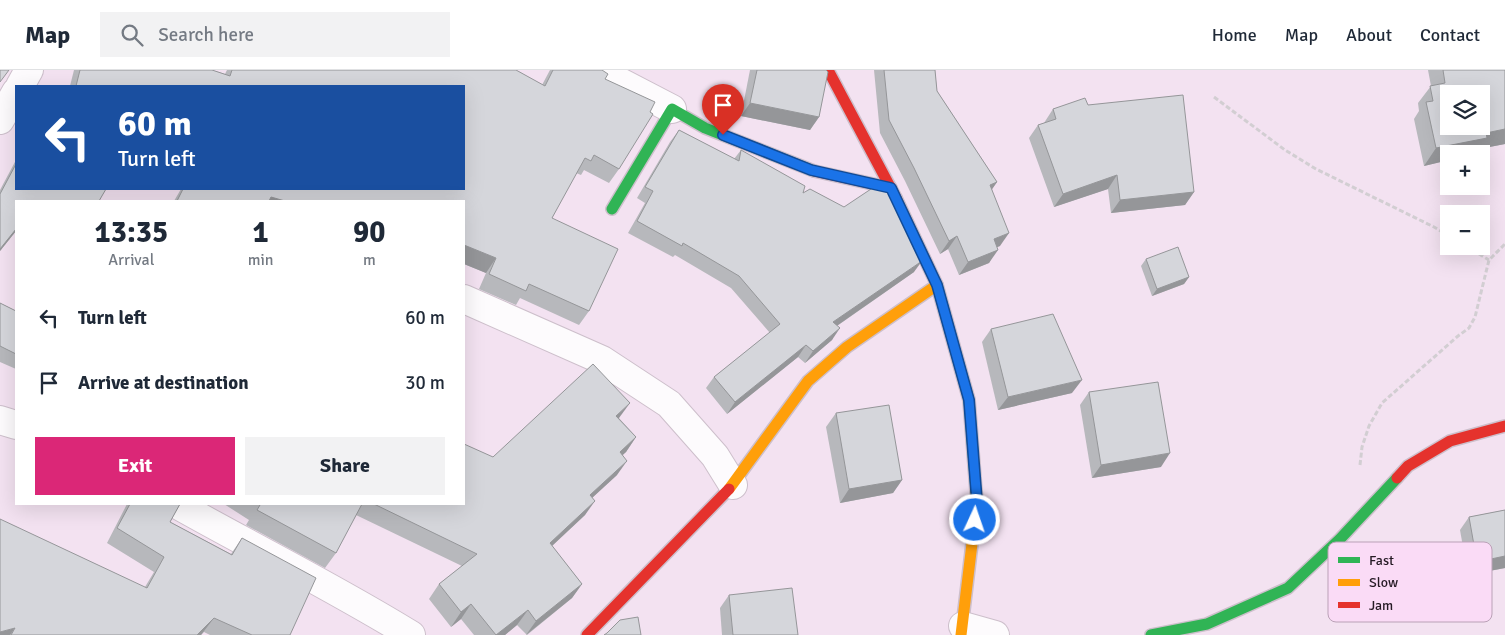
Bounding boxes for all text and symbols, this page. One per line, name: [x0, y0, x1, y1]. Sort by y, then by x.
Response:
search box: [100, 12, 450, 57]
text: Map: [25, 20, 70, 50]
icon: search: [118, 21, 146, 49]
text: Search here: [158, 23, 254, 47]
text: Home: [1212, 24, 1257, 46]
text: Map: [1285, 24, 1318, 46]
text: About: [1346, 24, 1392, 46]
text: Contact: [1420, 24, 1480, 46]
pin: [702, 84, 744, 135]
map controls: [1440, 85, 1490, 255]
button: layers: [1440, 85, 1490, 135]
icon: arrive: [709, 91, 737, 119]
text: 60 m: [118, 102, 192, 145]
icon: left: [35, 105, 100, 170]
text: Turn left: [118, 145, 196, 172]
button: +: [1440, 145, 1490, 195]
button: −: [1440, 205, 1490, 255]
text: 13:35: [95, 214, 168, 251]
text: 1: [253, 214, 269, 251]
text: 90: [353, 214, 385, 251]
text: Arrival: [108, 250, 154, 270]
text: min: [248, 250, 274, 270]
text: m: [363, 250, 376, 270]
icon: left: [35, 304, 63, 332]
text: Turn left: [78, 306, 147, 330]
text: 60 m: [405, 306, 445, 330]
icon: arrive: [35, 369, 63, 397]
text: Arrive at destination: [78, 371, 249, 395]
text: 30 m: [405, 371, 445, 395]
button: Exit: [35, 437, 235, 495]
button: Share: [245, 437, 445, 495]
position arrow: [948, 493, 1000, 545]
legend: [1328, 542, 1492, 622]
text: Fast: [1369, 552, 1394, 569]
text: Slow: [1369, 574, 1398, 591]
text: Jam: [1369, 597, 1393, 614]

